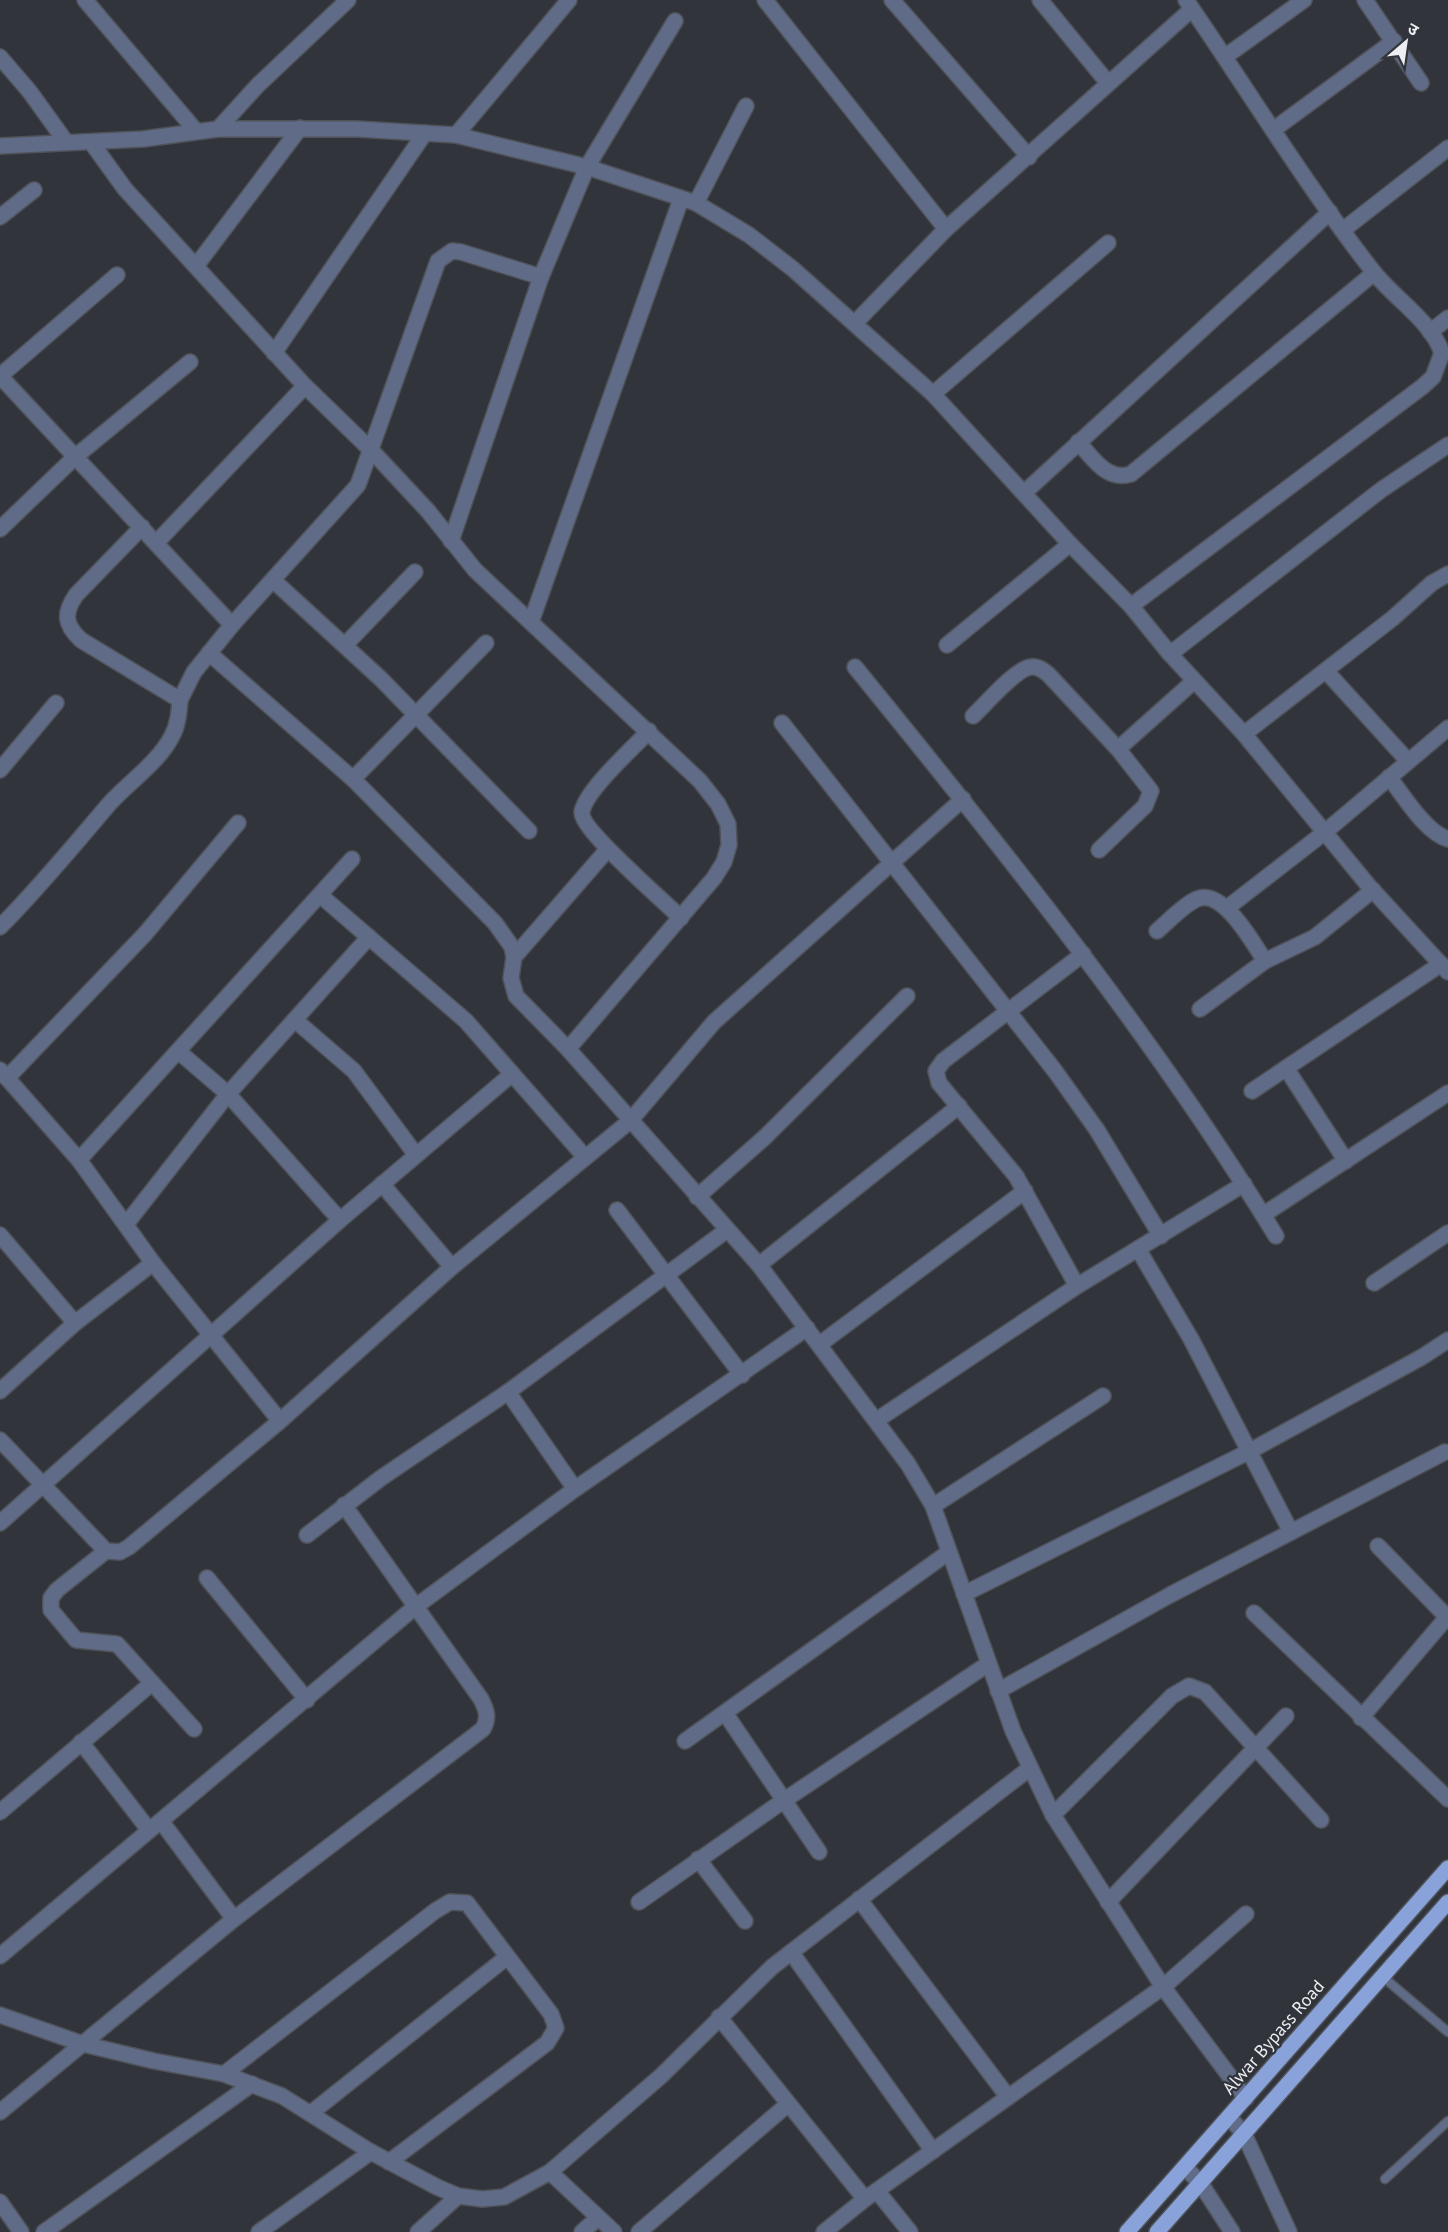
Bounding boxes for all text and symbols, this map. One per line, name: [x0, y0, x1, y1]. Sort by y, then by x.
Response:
north arrow: [1376, 12, 1436, 72]
text: उ: [1404, 18, 1423, 40]
street label: Alwar Bypass Road: [1217, 1975, 1329, 2099]

